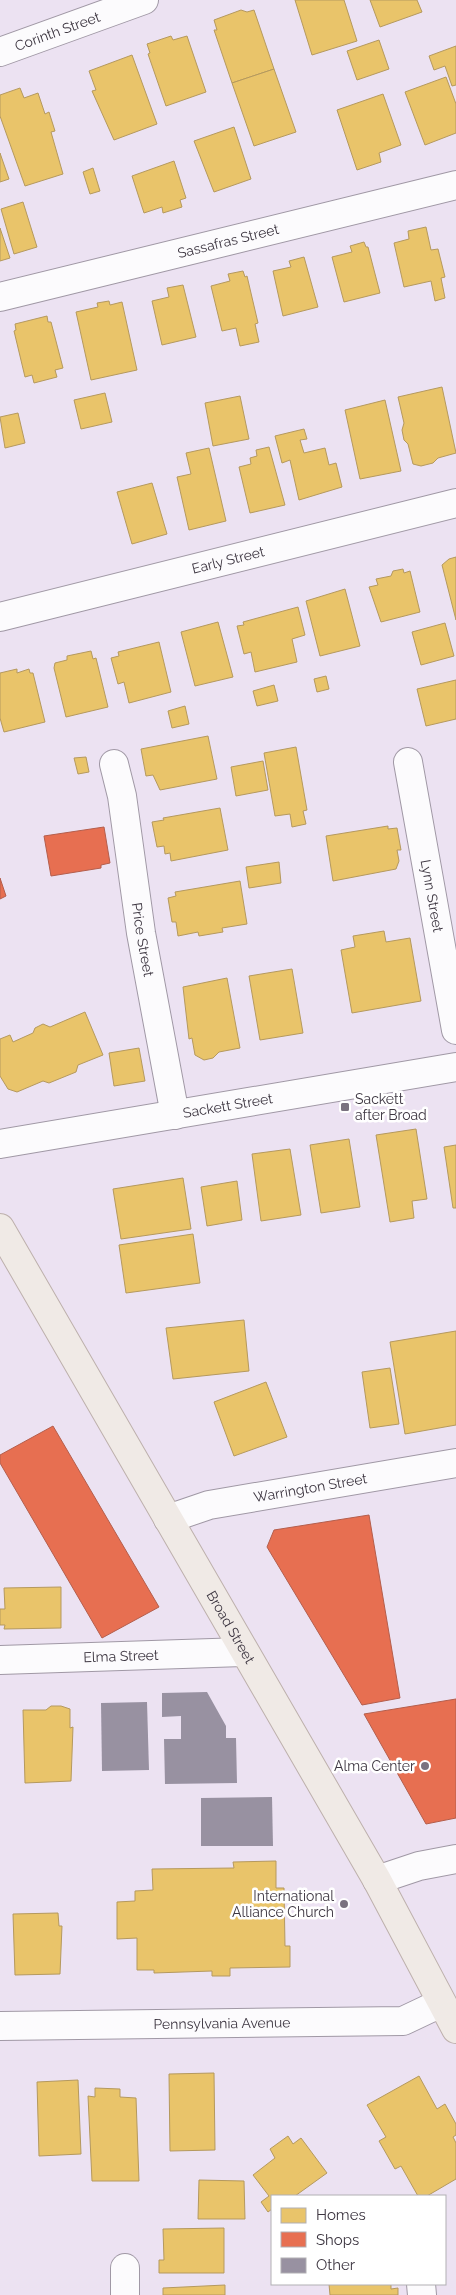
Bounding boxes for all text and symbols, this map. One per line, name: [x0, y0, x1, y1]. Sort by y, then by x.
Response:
street label: Corinth Street: [13, 8, 102, 54]
street label: Sassafras Street: [176, 221, 281, 261]
street label: Early Street: [190, 543, 266, 577]
street label: Lynn Street: [418, 858, 446, 934]
street label: Price Street: [129, 901, 157, 978]
street label: Sackett Street: [182, 1090, 274, 1121]
place label: Sackett after Broad: [355, 1091, 427, 1123]
marker: Sackett after Broad: [339, 1101, 351, 1113]
street label: Warrington Street: [252, 1470, 368, 1505]
street label: Broad Street: [204, 1588, 258, 1666]
street label: Elma Street: [83, 1647, 159, 1665]
place label: Alma Center: [334, 1758, 415, 1774]
marker: Alma Center: [419, 1760, 431, 1772]
place label: International Alliance Church: [232, 1888, 334, 1920]
marker: International Alliance Church: [338, 1898, 350, 1910]
street label: Pennsylvania Avenue: [153, 2014, 291, 2032]
legend: [271, 2195, 446, 2285]
text: Homes: [316, 2206, 366, 2224]
text: Shops: [316, 2231, 359, 2249]
text: Other: [316, 2256, 356, 2274]

